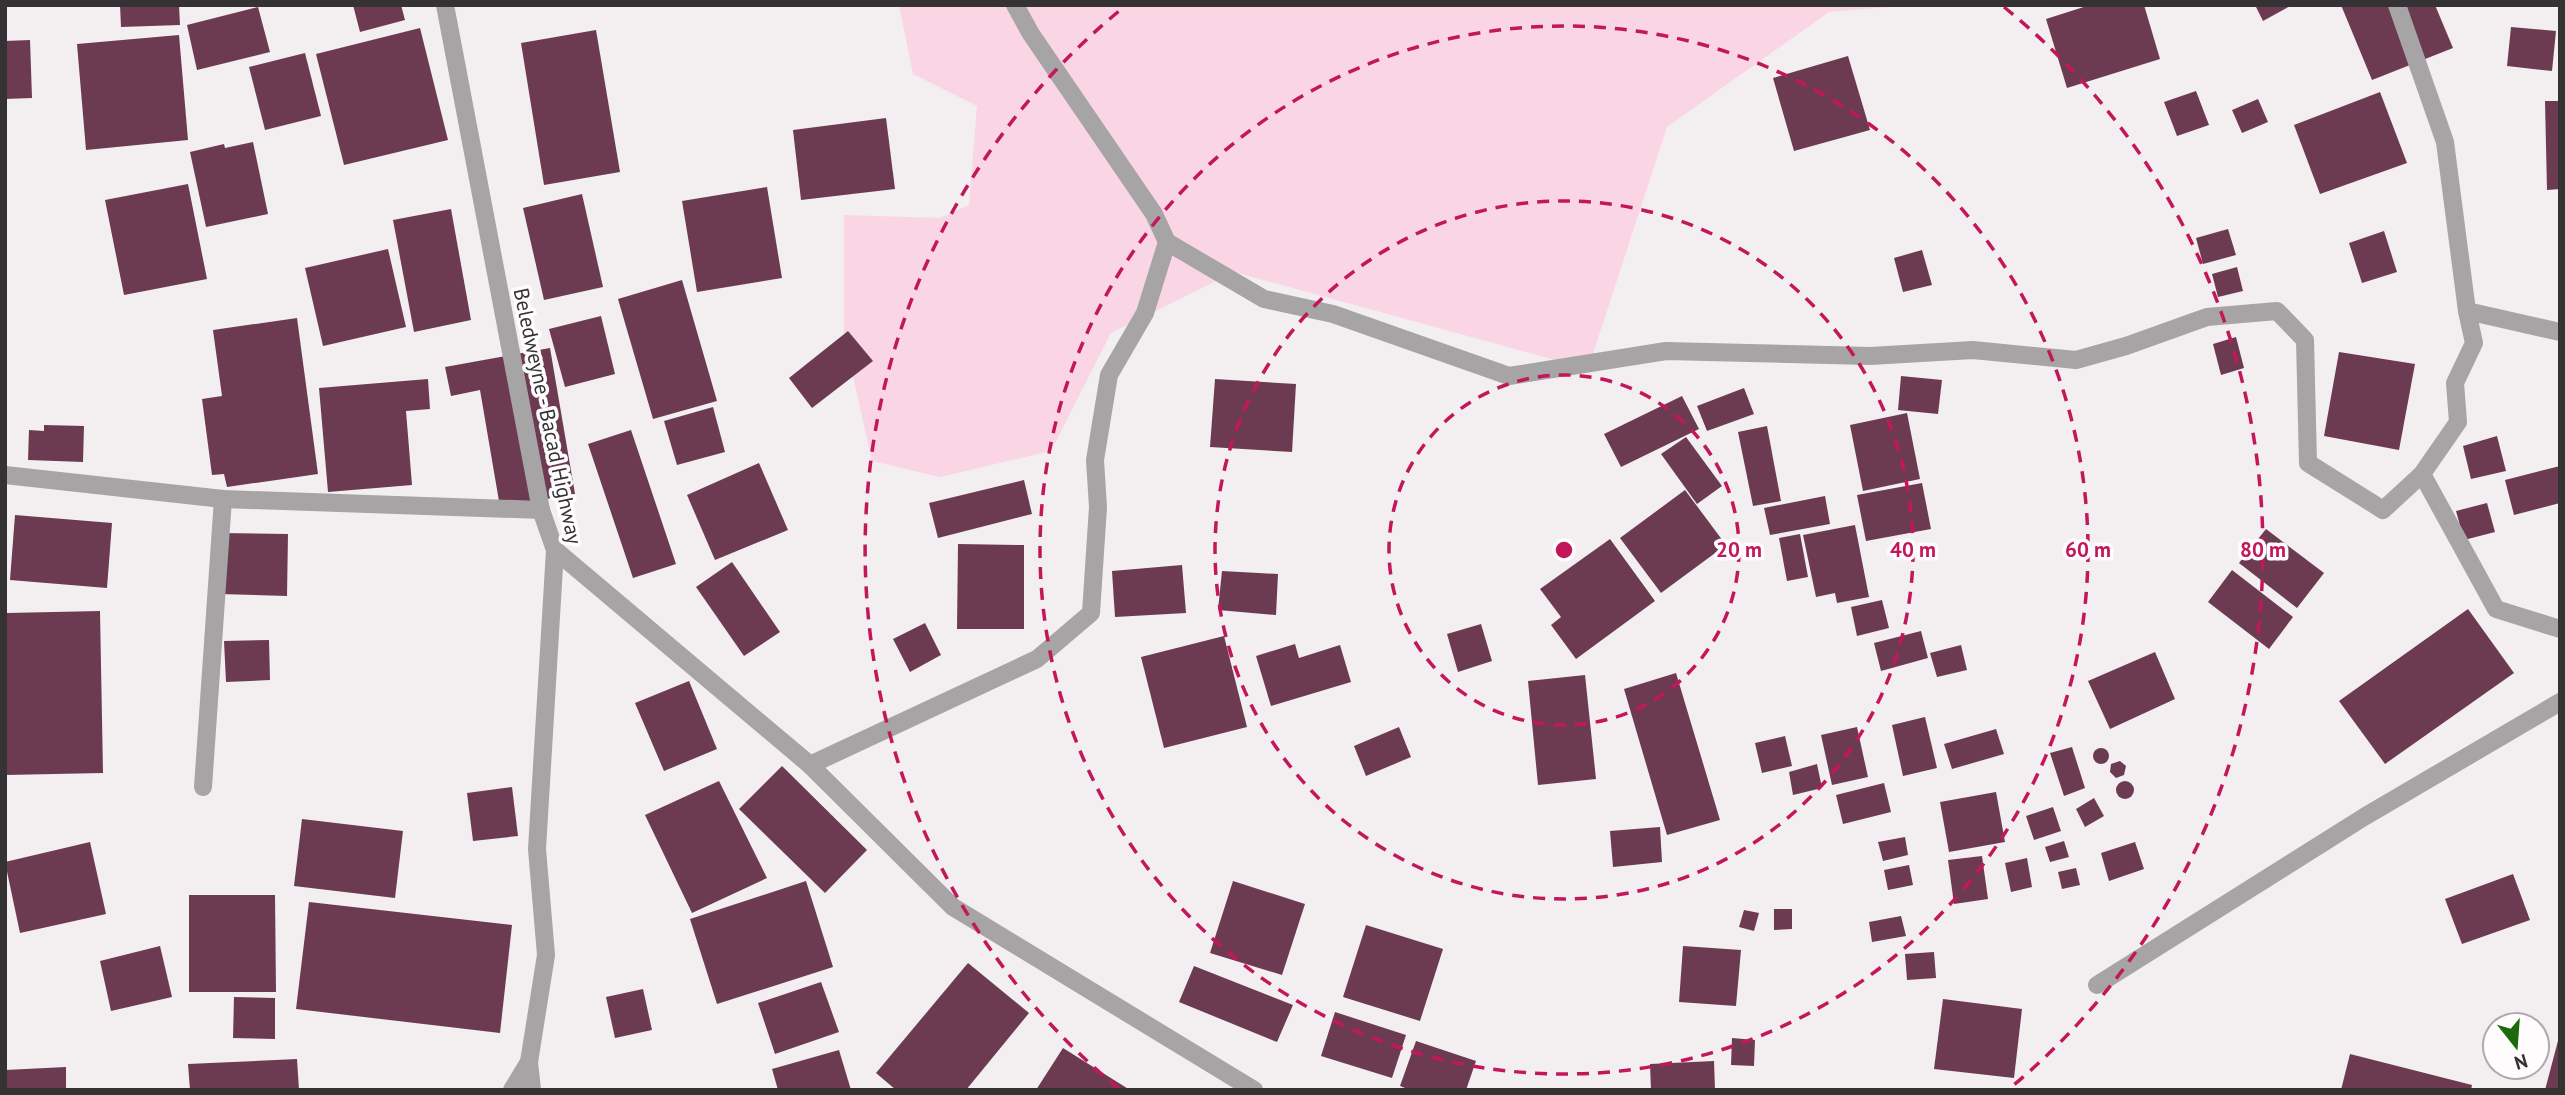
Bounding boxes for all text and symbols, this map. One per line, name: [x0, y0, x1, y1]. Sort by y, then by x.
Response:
street label: Beledweyne - Bacad Highway: [508, 285, 588, 547]
text: 20 m: [1716, 536, 1762, 563]
text: 40 m: [1890, 536, 1936, 563]
text: 60 m: [2065, 536, 2111, 563]
text: 80 m: [2240, 536, 2286, 563]
centre of rings: [1552, 538, 1576, 562]
north arrow: [2481, 1011, 2551, 1081]
text: N: [2511, 1049, 2530, 1076]

